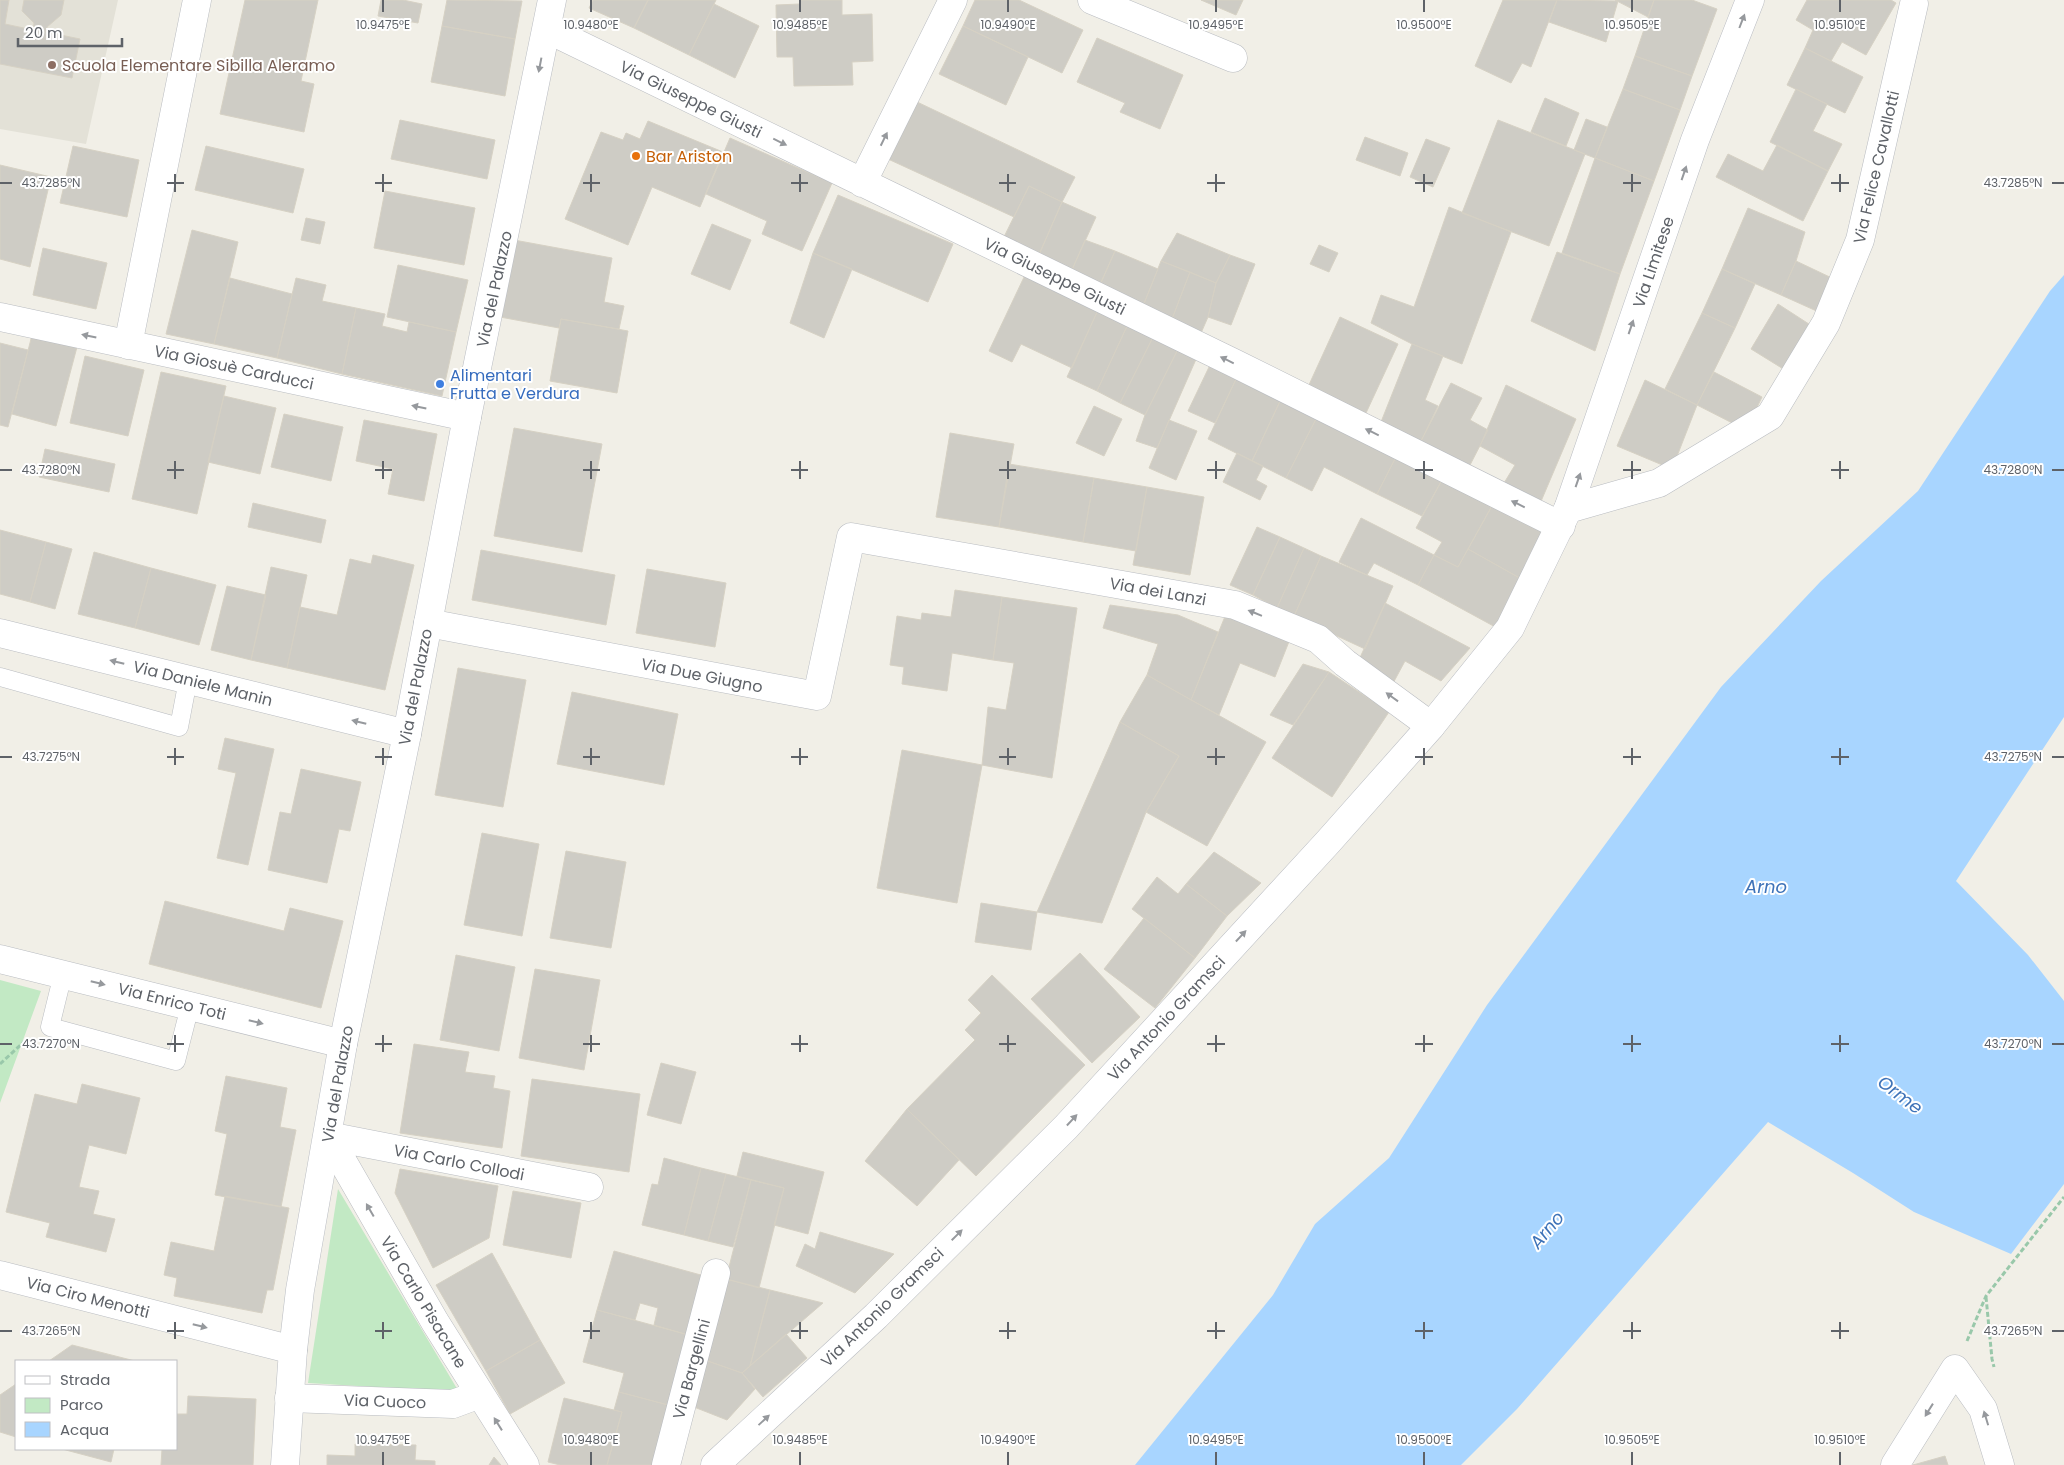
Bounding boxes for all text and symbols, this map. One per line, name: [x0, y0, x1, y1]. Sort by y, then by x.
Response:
one-way arrow: [1738, 14, 1746, 28]
scale bar: [18, 15, 121, 47]
text: 10.9475°E: [356, 16, 410, 33]
text: 10.9480°E: [563, 16, 619, 33]
text: 10.9485°E: [772, 16, 828, 33]
text: 10.9490°E: [980, 16, 1036, 33]
text: 10.9495°E: [1188, 16, 1244, 33]
text: 10.9500°E: [1396, 16, 1452, 33]
text: 10.9505°E: [1604, 16, 1660, 33]
text: 10.9510°E: [1814, 16, 1866, 33]
text: 20 m: [25, 22, 63, 43]
place label: Scuola Elementare Sibilla Aleramo: [62, 54, 335, 77]
street label: Via Giuseppe Giusti: [616, 55, 766, 144]
one-way arrow: [535, 57, 543, 73]
marker: Scuola Elementare Sibilla Aleramo: [46, 59, 58, 71]
street label: Via Felice Cavallotti: [1848, 88, 1905, 246]
one-way arrow: [880, 132, 888, 146]
one-way arrow: [772, 138, 787, 146]
place label: Bar Ariston: [646, 145, 732, 168]
marker: Bar Ariston: [630, 150, 642, 162]
one-way arrow: [1680, 165, 1688, 180]
text: 43.7285°N: [21, 174, 81, 191]
text: 43.7285°N: [1983, 174, 2043, 191]
street label: Via Limitese: [1627, 213, 1680, 311]
street label: Via del Palazzo: [471, 229, 518, 349]
street label: Via Giuseppe Giusti: [980, 232, 1130, 321]
one-way arrow: [1628, 319, 1635, 334]
one-way arrow: [82, 332, 97, 340]
street label: Via Giosuè Carducci: [152, 339, 316, 396]
one-way arrow: [1219, 355, 1234, 364]
place label: Alimentari Frutta e Verdura: [450, 364, 580, 405]
marker: Alimentari Frutta e Verdura: [434, 378, 446, 390]
one-way arrow: [412, 403, 427, 411]
one-way arrow: [1365, 428, 1379, 436]
text: 43.7280°N: [21, 461, 81, 478]
text: 43.7280°N: [1983, 461, 2043, 478]
one-way arrow: [1575, 473, 1582, 488]
one-way arrow: [1510, 500, 1525, 508]
street label: Via dei Lanzi: [1108, 572, 1208, 611]
one-way arrow: [1247, 609, 1262, 617]
street label: Via del Palazzo: [393, 627, 438, 747]
street label: Via Due Giugno: [639, 652, 765, 699]
street label: Via Daniele Manin: [131, 655, 275, 712]
one-way arrow: [109, 658, 124, 666]
one-way arrow: [1386, 692, 1399, 703]
one-way arrow: [352, 718, 367, 726]
text: 43.7275°N: [22, 748, 80, 765]
text: 43.7275°N: [1984, 748, 2042, 765]
water label: Arno: [1744, 874, 1787, 899]
one-way arrow: [1236, 930, 1247, 943]
street label: Via Antonio Gramsci: [1102, 951, 1230, 1086]
street label: Via Enrico Toti: [115, 977, 229, 1026]
one-way arrow: [91, 979, 106, 987]
one-way arrow: [248, 1018, 263, 1026]
street label: Via del Palazzo: [316, 1024, 359, 1144]
text: 43.7270°N: [22, 1035, 80, 1052]
text: 43.7270°N: [1984, 1035, 2042, 1052]
water label: Orme: [1873, 1069, 1928, 1120]
one-way arrow: [1066, 1114, 1078, 1126]
street label: Via Carlo Collodi: [391, 1139, 526, 1186]
one-way arrow: [366, 1203, 375, 1216]
water label: Arno: [1523, 1206, 1570, 1255]
one-way arrow: [951, 1229, 963, 1241]
street label: Via Carlo Pisacane: [375, 1232, 472, 1373]
street label: Via Antonio Gramsci: [816, 1242, 949, 1372]
street label: Via Ciro Menotti: [24, 1271, 152, 1324]
street label: Via Bargellini: [667, 1316, 716, 1422]
text: 43.7265°N: [21, 1322, 81, 1339]
one-way arrow: [192, 1322, 207, 1330]
text: 43.7265°N: [1983, 1322, 2043, 1339]
legend: [15, 1360, 178, 1450]
text: Strada: [60, 1369, 110, 1390]
street label: Via Cuoco: [343, 1389, 427, 1414]
text: Parco: [60, 1394, 103, 1415]
one-way arrow: [1925, 1404, 1934, 1417]
one-way arrow: [1981, 1411, 1989, 1426]
one-way arrow: [758, 1414, 770, 1426]
one-way arrow: [494, 1418, 503, 1431]
text: Acqua: [60, 1419, 109, 1440]
text: 10.9475°E: [356, 1431, 410, 1448]
text: 10.9480°E: [563, 1431, 619, 1448]
text: 10.9485°E: [772, 1431, 828, 1448]
text: 10.9490°E: [980, 1431, 1036, 1448]
text: 10.9495°E: [1188, 1431, 1244, 1448]
text: 10.9500°E: [1396, 1431, 1452, 1448]
text: 10.9505°E: [1604, 1431, 1660, 1448]
text: 10.9510°E: [1814, 1431, 1866, 1448]

